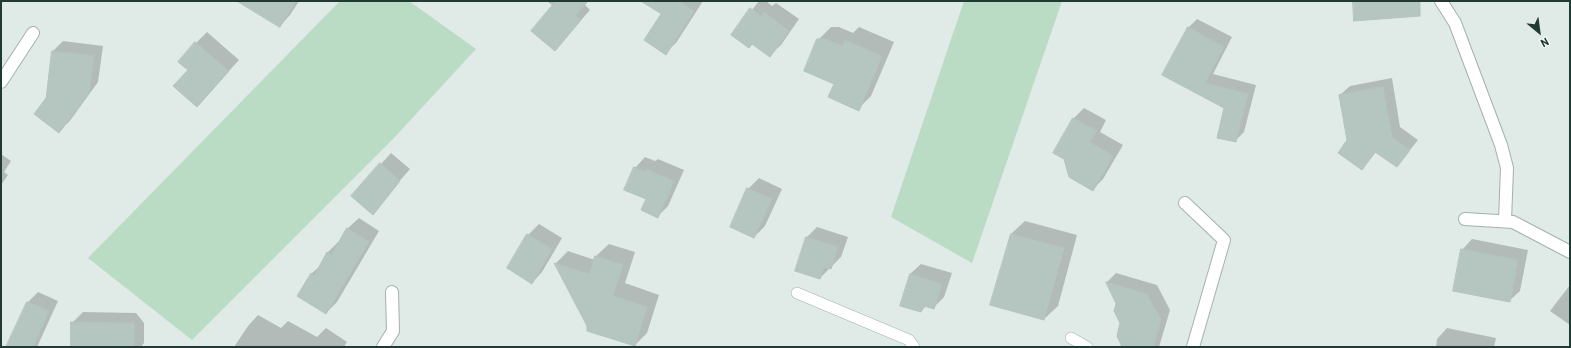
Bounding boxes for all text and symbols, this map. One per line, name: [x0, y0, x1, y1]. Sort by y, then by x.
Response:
north arrow: [1519, 12, 1559, 52]
text: N: [1539, 35, 1551, 50]

